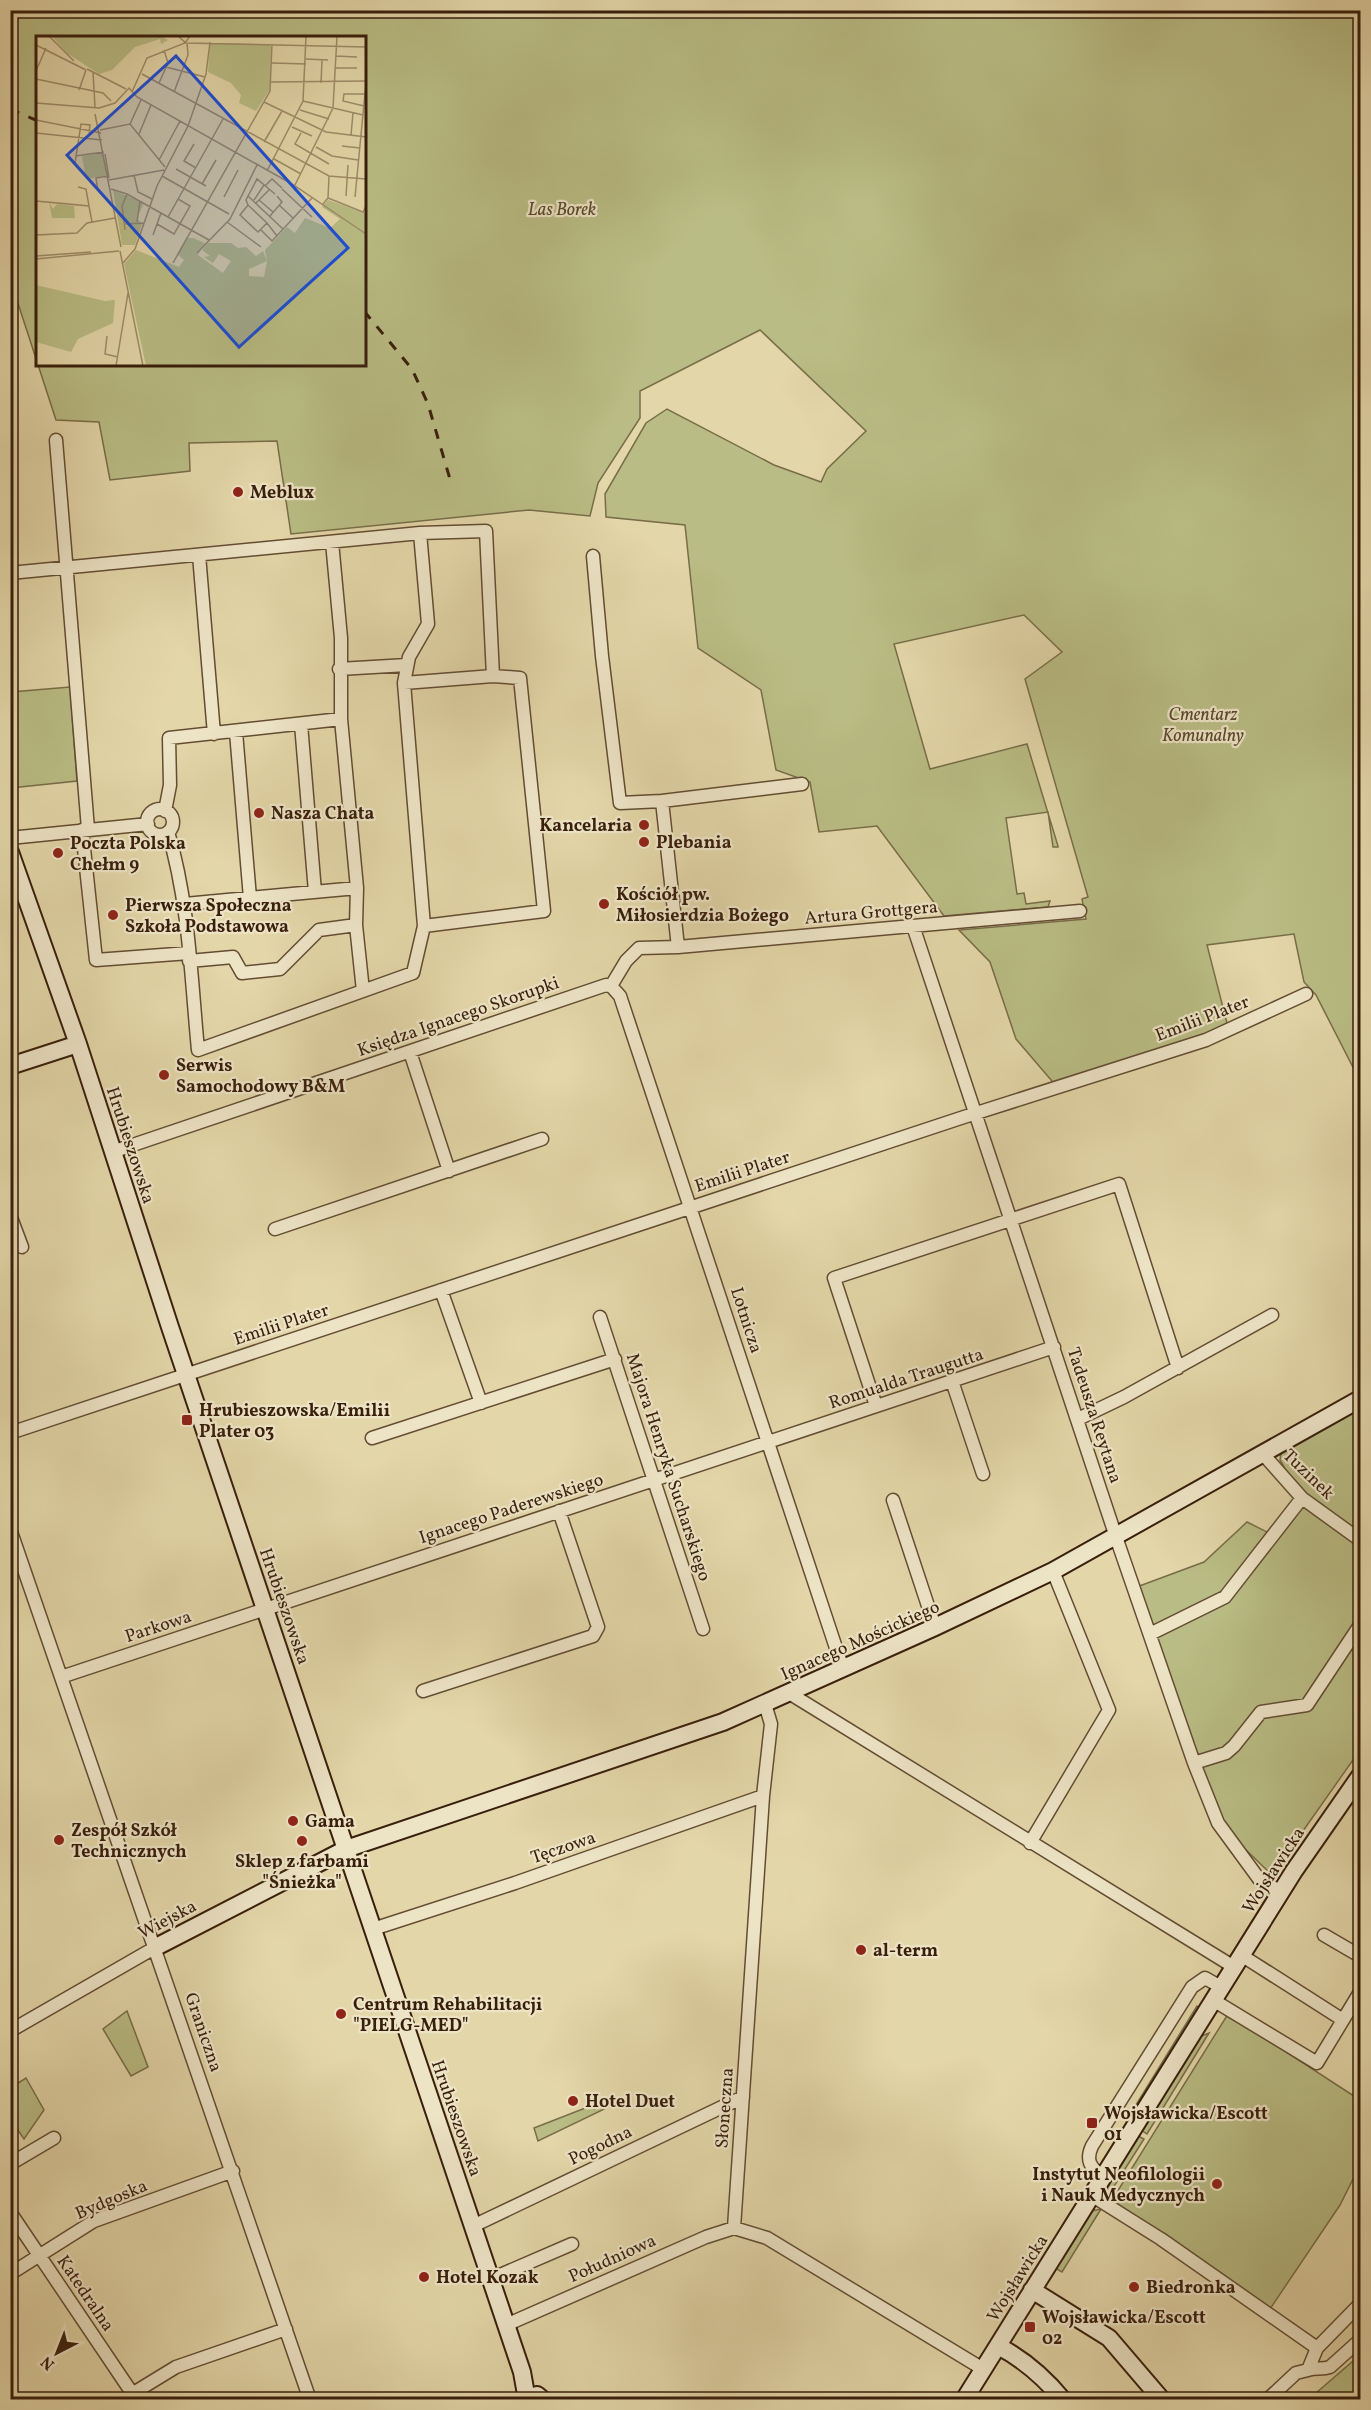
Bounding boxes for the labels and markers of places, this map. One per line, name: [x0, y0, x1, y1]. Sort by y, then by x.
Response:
place label: Meblux: [250, 481, 314, 506]
marker: Meblux: [231, 485, 245, 499]
place label: Nasza Chata: [271, 802, 375, 827]
marker: Nasza Chata: [252, 806, 266, 820]
place label: Kancelaria: [539, 814, 632, 839]
marker: Kancelaria: [637, 818, 651, 832]
place label: Plebania: [656, 831, 732, 856]
place label: Poczta Polska Chełm 9: [70, 832, 186, 878]
marker: Plebania: [637, 835, 651, 849]
marker: Poczta Polska Chełm 9: [51, 846, 65, 860]
place label: Kościół pw. Miłosierdzia Bożego: [616, 883, 789, 929]
place label: Pierwsza Społeczna Szkoła Podstawowa: [125, 894, 292, 940]
marker: Kościół pw. Miłosierdzia Bożego: [597, 897, 611, 911]
marker: Pierwsza Społeczna Szkoła Podstawowa: [106, 908, 120, 922]
place label: Serwis Samochodowy B&M: [176, 1054, 345, 1100]
marker: Serwis Samochodowy B&M: [157, 1068, 171, 1082]
place label: Hrubieszowska/Emilii Plater 03: [199, 1399, 390, 1445]
marker: Hrubieszowska/Emilii Plater 03: [180, 1413, 194, 1427]
place label: Gama: [305, 1810, 355, 1835]
marker: Gama: [286, 1814, 300, 1828]
place label: Zespół Szkół Technicznych: [71, 1819, 187, 1865]
marker: Zespół Szkół Technicznych: [52, 1833, 66, 1847]
marker: Sklep z farbami "Śnieżka": [295, 1834, 309, 1848]
place label: Sklep z farbami "Śnieżka": [235, 1850, 369, 1896]
place label: al-term: [873, 1939, 938, 1964]
marker: al-term: [854, 1943, 868, 1957]
place label: Centrum Rehabilitacji "PIELG-MED": [353, 1993, 542, 2039]
marker: Centrum Rehabilitacji "PIELG-MED": [334, 2007, 348, 2021]
place label: Hotel Duet: [585, 2090, 675, 2115]
marker: Hotel Duet: [566, 2094, 580, 2108]
place label: Wojsławicka/Escott 01: [1104, 2102, 1268, 2148]
marker: Wojsławicka/Escott 01: [1085, 2116, 1099, 2130]
place label: Instytut Neofilologii i Nauk Medycznych: [1032, 2163, 1205, 2209]
marker: Instytut Neofilologii i Nauk Medycznych: [1210, 2177, 1224, 2191]
place label: Hotel Kozak: [436, 2266, 539, 2291]
marker: Hotel Kozak: [417, 2270, 431, 2284]
place label: Biedronka: [1146, 2276, 1236, 2301]
marker: Biedronka: [1127, 2280, 1141, 2294]
place label: Wojsławicka/Escott 02: [1042, 2306, 1206, 2352]
marker: Wojsławicka/Escott 02: [1023, 2320, 1037, 2334]

